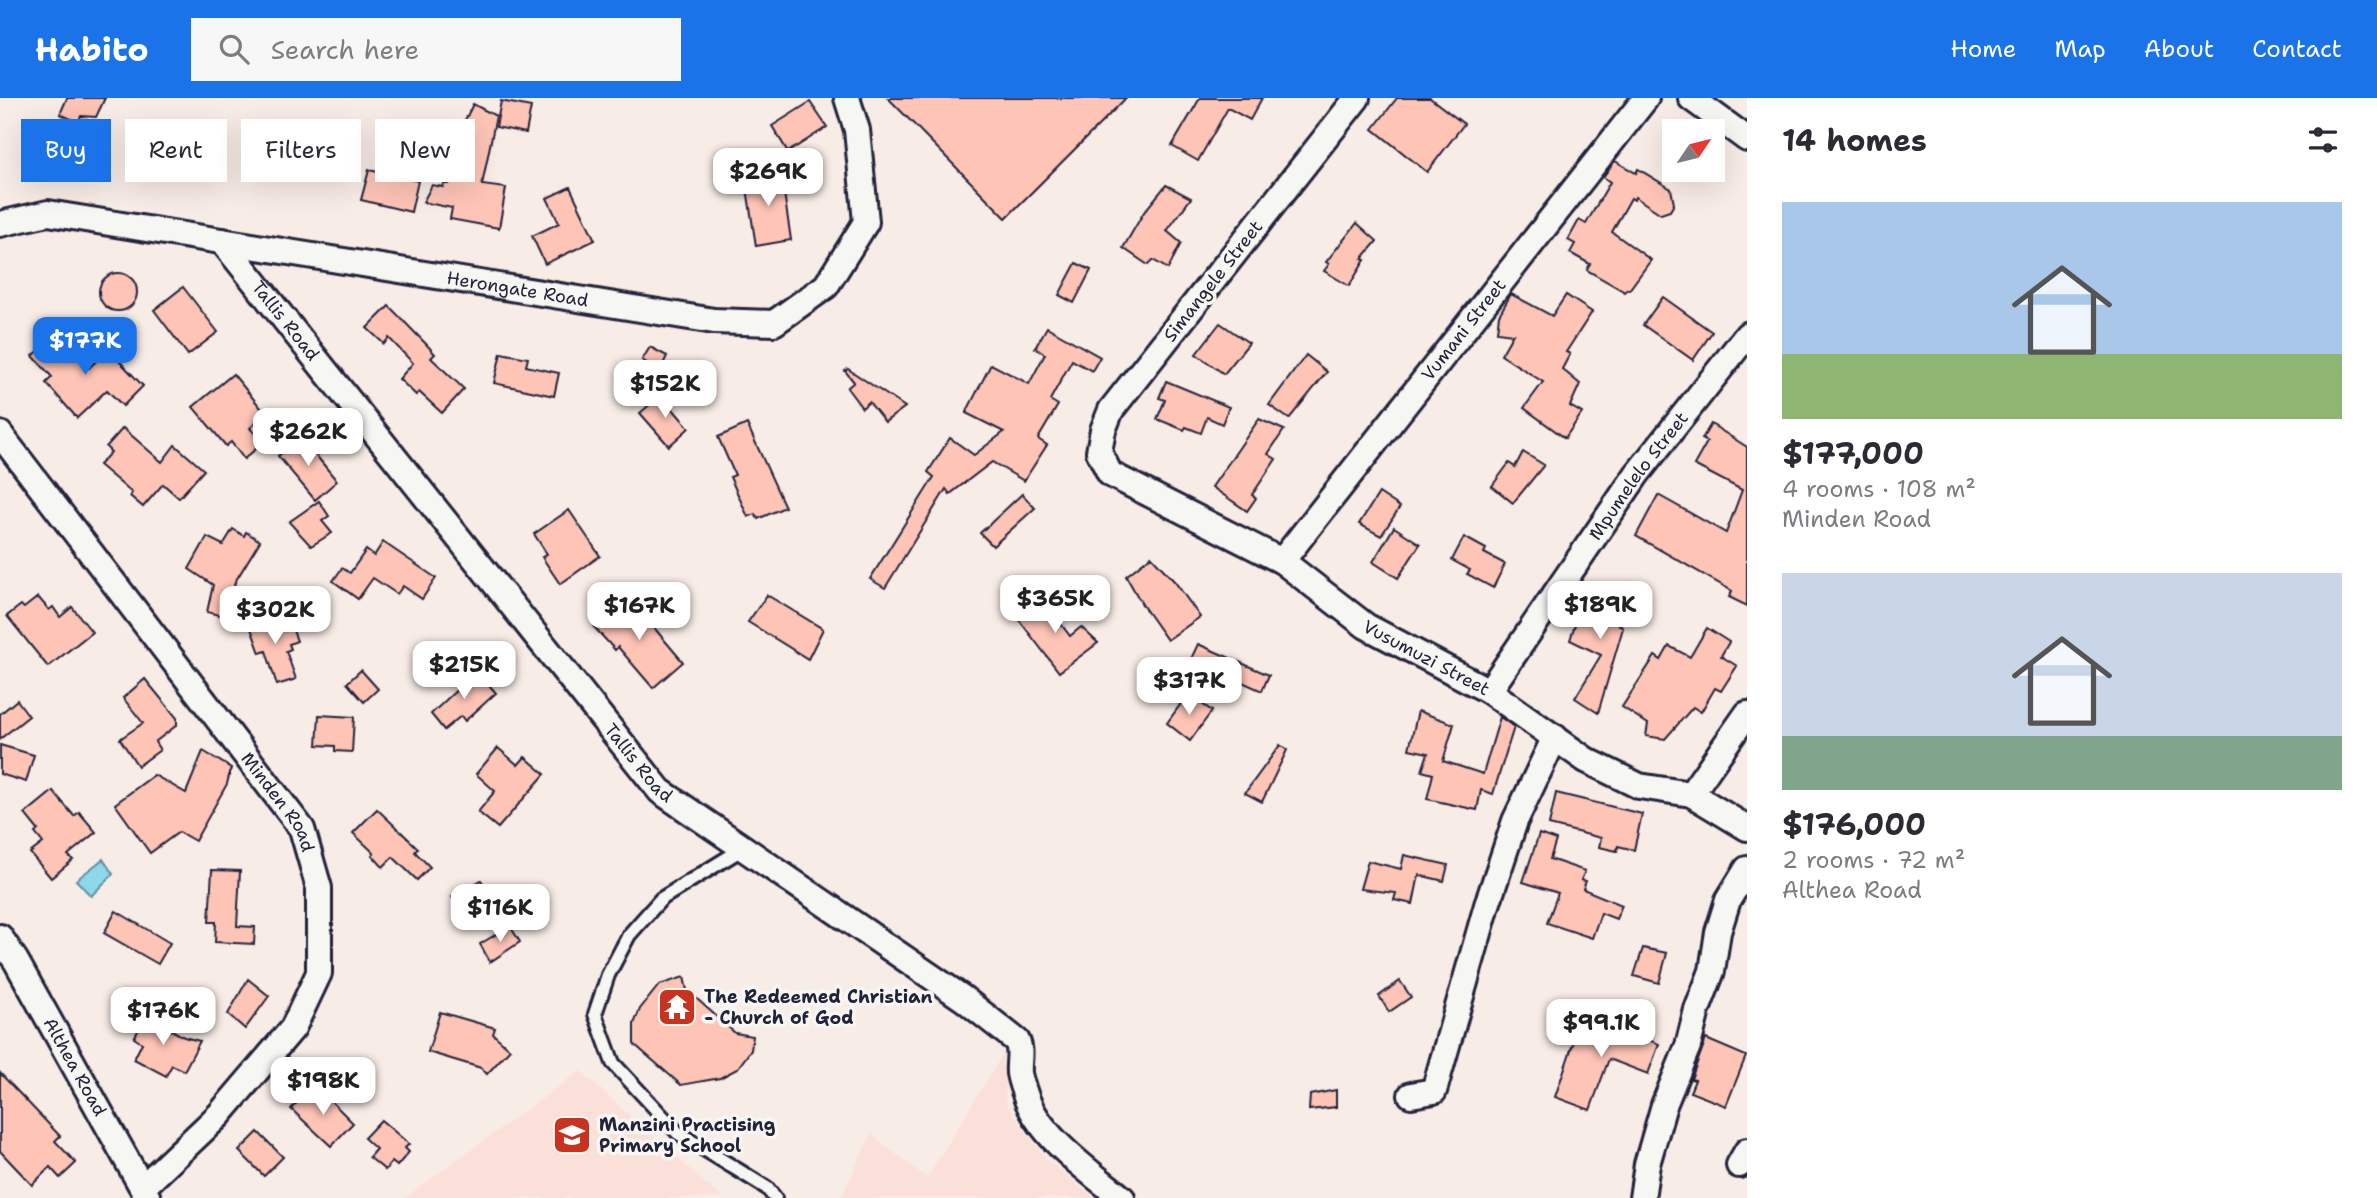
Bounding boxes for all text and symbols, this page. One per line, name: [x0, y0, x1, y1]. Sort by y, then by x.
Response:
search box: [191, 18, 681, 81]
text: Habito: [35, 27, 149, 72]
icon: search: [215, 30, 253, 68]
text: Search here: [271, 32, 419, 67]
text: Home: [1950, 33, 2016, 65]
text: Map: [2054, 33, 2106, 65]
text: About: [2144, 33, 2214, 65]
text: Contact: [2252, 33, 2342, 65]
chip: Buy: [21, 119, 111, 182]
chip: Rent: [125, 119, 227, 182]
chip: Filters: [241, 119, 361, 182]
chip: New: [375, 119, 475, 182]
north arrow: [1662, 119, 1726, 182]
map controls: [1662, 119, 1725, 182]
text: 14 homes: [1782, 120, 1927, 161]
icon: filters: [2304, 121, 2342, 159]
pin: $269K: [719, 148, 817, 208]
text: $269K: [729, 156, 807, 186]
street label: Simangele Street: [1158, 215, 1268, 347]
icon: home: [1999, 247, 2125, 373]
street label: Herongate Road: [445, 266, 590, 312]
street label: Vumani Street: [1416, 274, 1511, 386]
street label: Tallis Road: [246, 276, 325, 366]
pin: $177K: [36, 317, 134, 377]
text: $177K: [49, 325, 121, 355]
pin: $152K: [616, 360, 714, 420]
text: $152K: [630, 368, 700, 398]
street label: Mpumelelo Street: [1583, 407, 1694, 545]
pin: $262K: [259, 408, 357, 468]
text: $262K: [269, 416, 347, 446]
text: $177,000: [1782, 433, 1924, 474]
text: 4 rooms · 108 m²: [1782, 474, 1976, 504]
text: Minden Road: [1782, 504, 1931, 534]
pin: $365K: [1006, 575, 1104, 635]
pin: $167K: [590, 582, 688, 642]
pin: $189K: [1551, 582, 1649, 641]
text: $365K: [1016, 583, 1094, 613]
pin: $302K: [226, 587, 324, 646]
text: $189K: [1564, 589, 1636, 619]
text: $167K: [603, 590, 675, 620]
text: $302K: [236, 594, 314, 624]
street label: Vusumuzi Street: [1359, 614, 1494, 701]
icon: home: [1999, 618, 2125, 744]
pin: $215K: [415, 642, 513, 701]
text: $215K: [429, 649, 499, 679]
pin: $317K: [1140, 658, 1238, 717]
text: $317K: [1153, 665, 1225, 695]
street label: Tallis Road: [599, 719, 677, 808]
street label: Minden Road: [236, 747, 320, 855]
text: $176,000: [1782, 804, 1926, 845]
text: 2 rooms · 72 m²: [1782, 845, 1965, 875]
text: Althea Road: [1782, 875, 1922, 905]
pin: $116K: [451, 884, 549, 944]
text: $116K: [467, 892, 533, 922]
place label: The Redeemed Christian - Church of God: [704, 985, 932, 1030]
temple icon: The Redeemed Christian - Church of God: [656, 986, 698, 1028]
pin: $176K: [114, 988, 212, 1047]
text: $176K: [127, 995, 199, 1025]
pin: $99.1K: [1544, 1000, 1658, 1059]
text: $99.1K: [1562, 1007, 1640, 1037]
street label: Althea Road: [38, 1013, 112, 1120]
pin: $198K: [274, 1058, 372, 1117]
text: $198K: [287, 1065, 360, 1095]
place label: Manzini Practising Primary School: [599, 1113, 776, 1158]
school or university icon: Manzini Practising Primary School: [551, 1114, 593, 1156]

